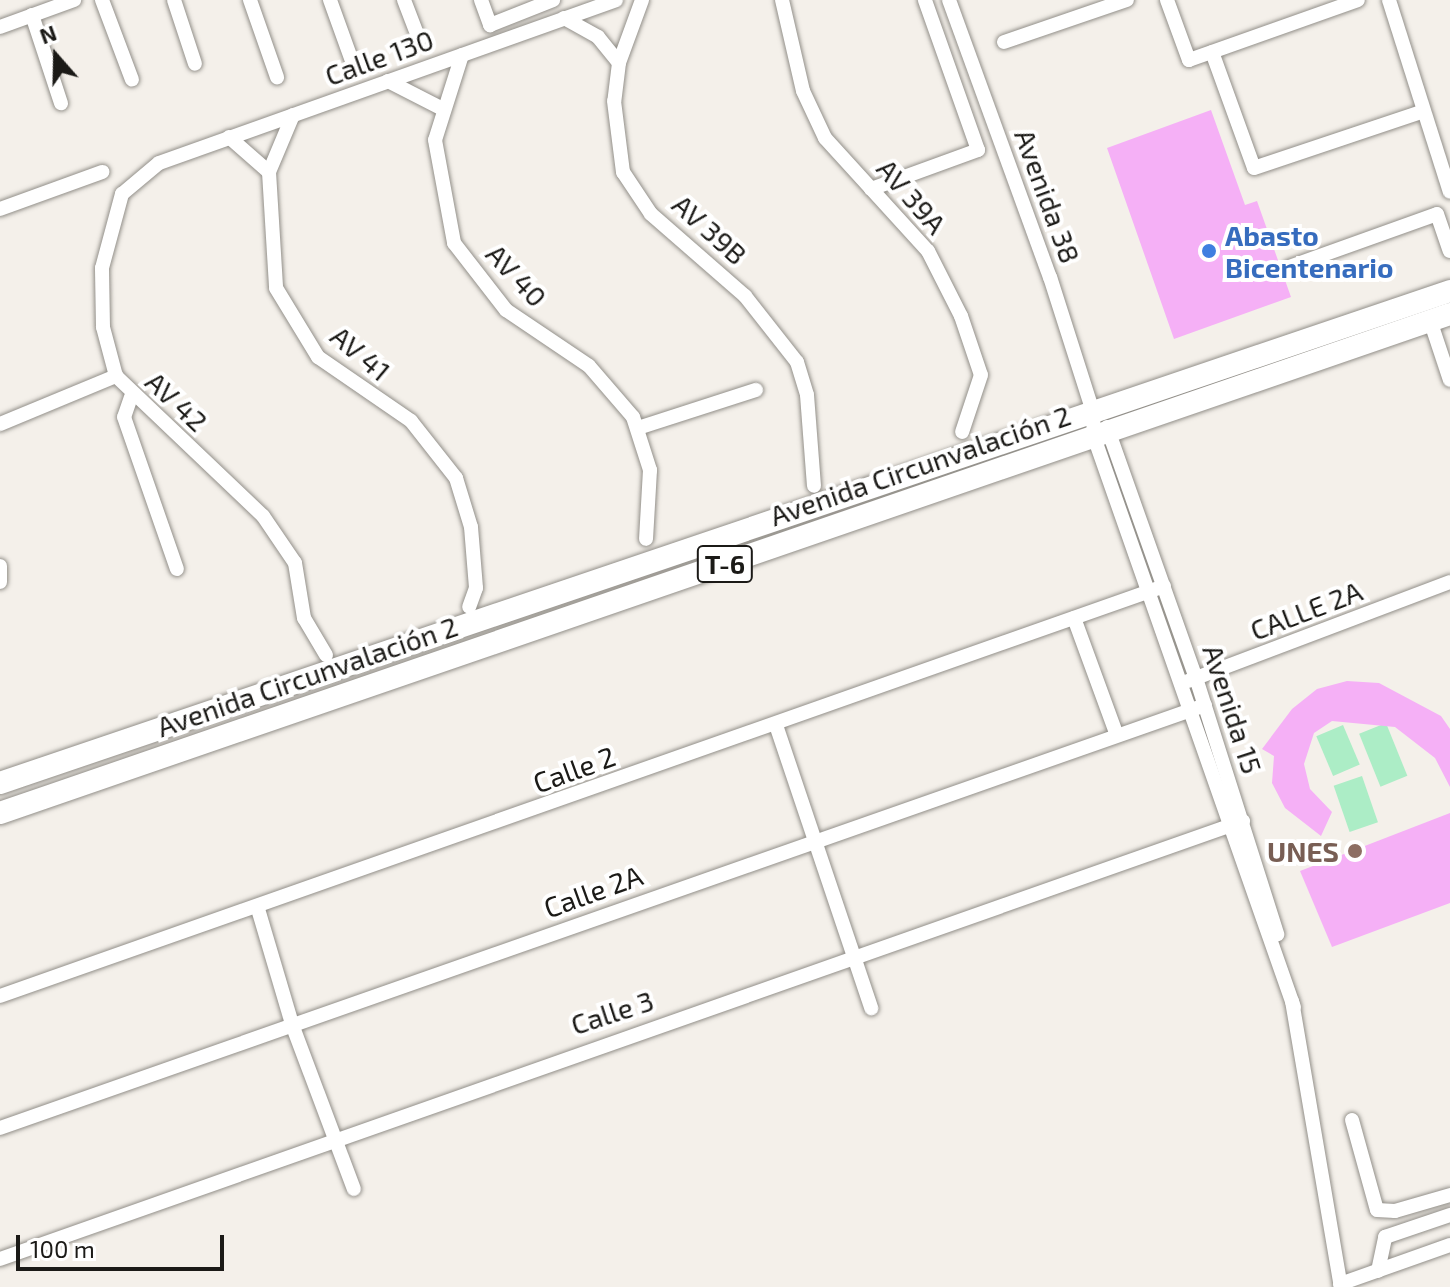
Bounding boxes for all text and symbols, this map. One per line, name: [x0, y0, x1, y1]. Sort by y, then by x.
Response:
north arrow: [16, 16, 96, 96]
text: N: [36, 19, 60, 48]
street label: Calle 130: [320, 22, 438, 92]
street label: Avenida 38: [1008, 124, 1088, 268]
street label: AV 39A: [870, 151, 954, 241]
street label: AV 39B: [666, 187, 754, 271]
place label: Abasto Bicentenario: [1225, 218, 1394, 284]
street label: AV 40: [480, 237, 554, 313]
marker: Abasto Bicentenario: [1200, 242, 1218, 260]
street label: AV 41: [324, 318, 398, 388]
street label: AV 42: [139, 364, 215, 438]
street label: Avenida Circunvalación 2: [765, 398, 1075, 532]
road number: T-6: [695, 542, 755, 586]
street label: CALLE 2A: [1245, 573, 1367, 647]
street label: Avenida Circunvalación 2: [152, 609, 462, 743]
street label: Avenida 15: [1196, 640, 1270, 778]
street label: Calle 2: [528, 739, 620, 799]
place label: UNES: [1267, 834, 1339, 868]
marker: UNES: [1346, 842, 1364, 860]
street label: Calle 2A: [539, 858, 647, 924]
street label: Calle 3: [566, 983, 658, 1041]
scale bar: [20, 1219, 228, 1269]
text: 100 m: [30, 1234, 95, 1263]

